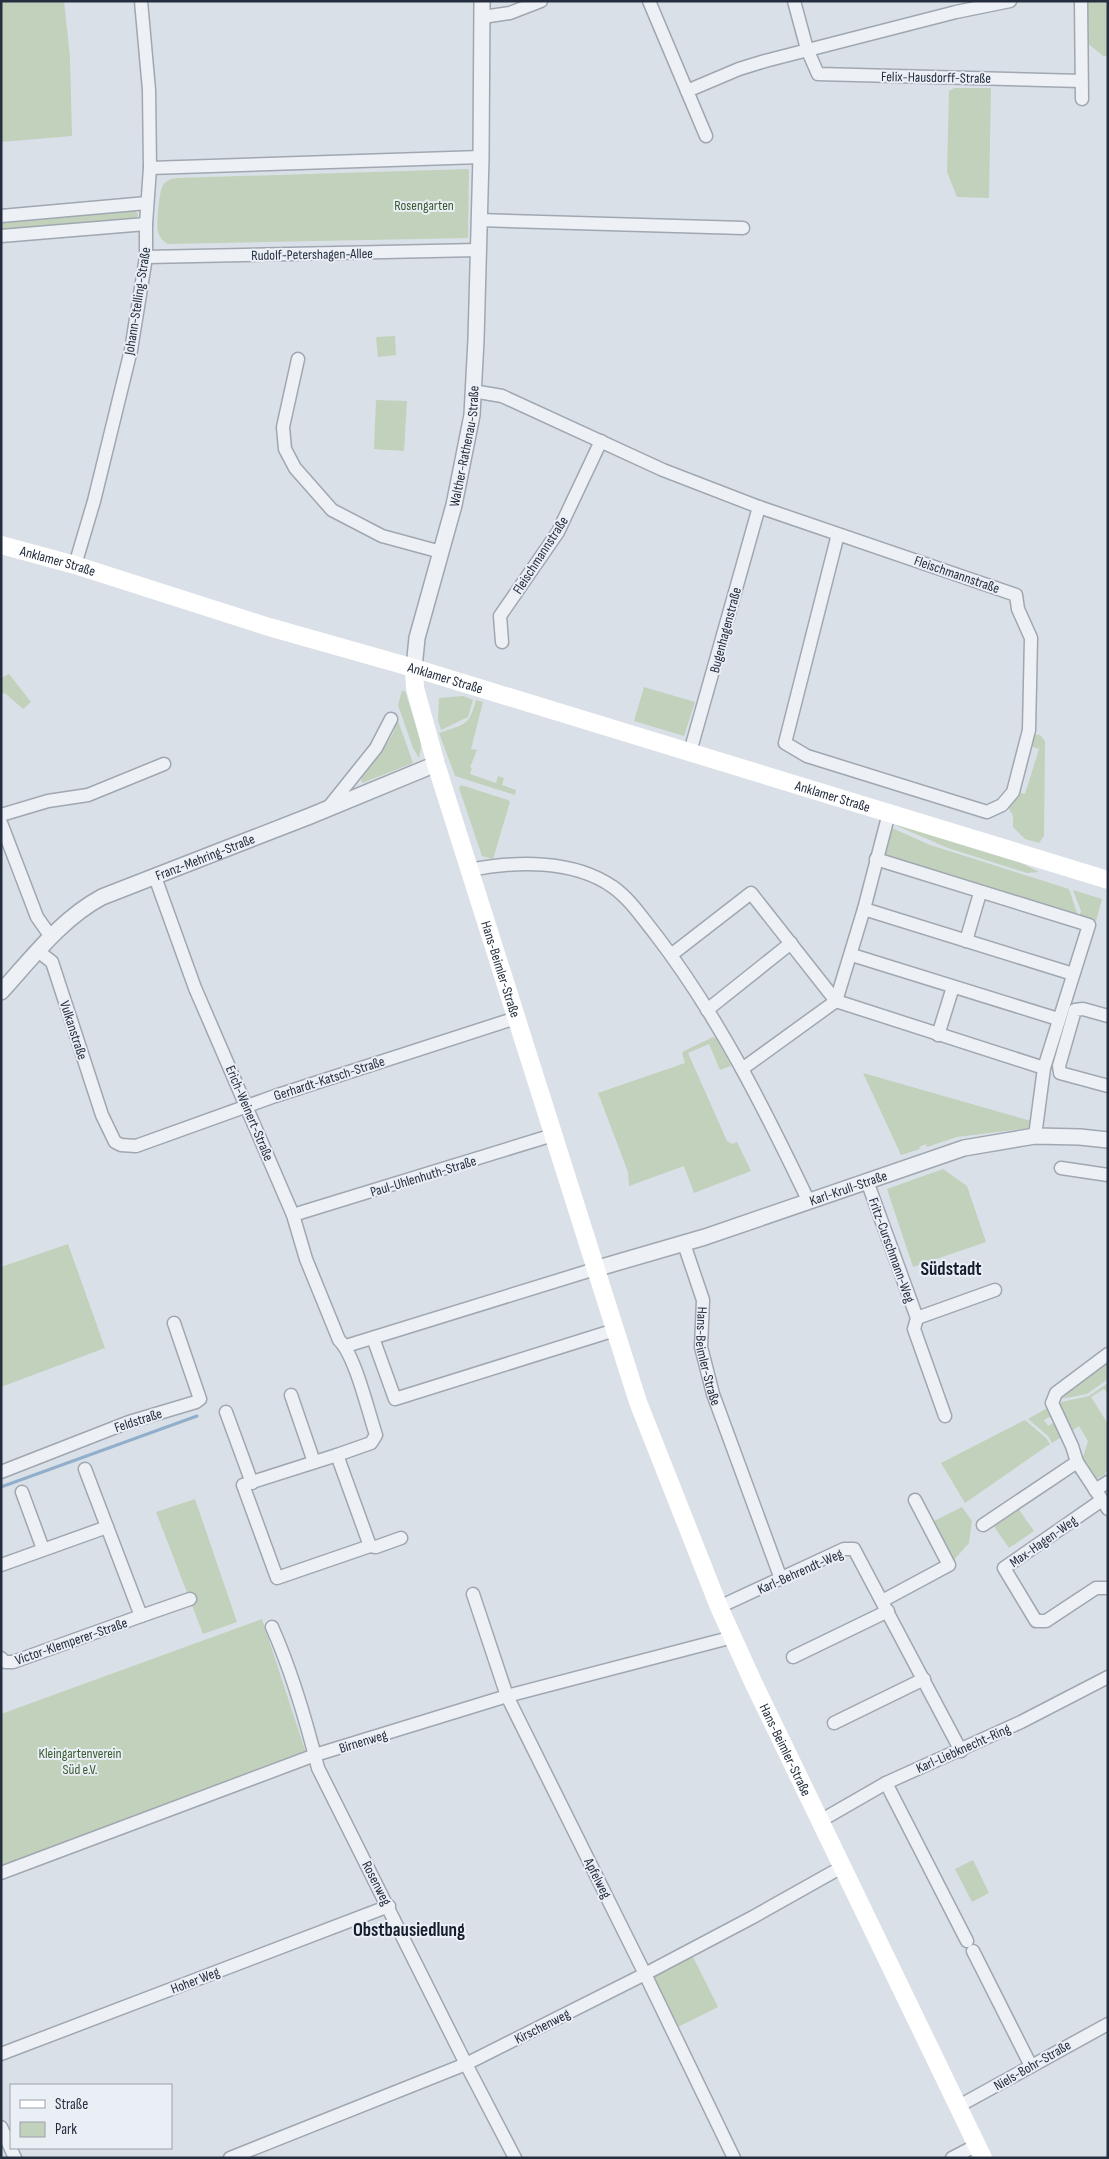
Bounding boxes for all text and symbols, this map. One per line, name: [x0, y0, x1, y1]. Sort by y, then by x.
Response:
street label: Felix-Hausdorff-Straße: [881, 68, 991, 87]
park label: Rosengarten: [394, 197, 454, 214]
street label: Rudolf-Petershagen-Allee: [251, 245, 373, 264]
street label: Johann-Stelling-Straße: [120, 246, 154, 357]
street label: Walther-Rathenau-Straße: [446, 385, 483, 508]
street label: Fleischmannstraße: [509, 513, 572, 597]
street label: Anklamer Straße: [17, 542, 98, 580]
street label: Fleischmannstraße: [912, 552, 1002, 597]
street label: Bugenhagenstraße: [706, 586, 745, 675]
street label: Anklamer Straße: [405, 658, 485, 698]
street label: Anklamer Straße: [792, 777, 872, 816]
street label: Franz-Mehring-Straße: [153, 830, 257, 884]
street label: Hans-Beimler-Straße: [477, 919, 524, 1020]
street label: Vulkanstraße: [56, 998, 91, 1062]
street label: Gerhardt-Katsch-Straße: [272, 1053, 387, 1104]
street label: Erich-Weinert-Straße: [222, 1063, 277, 1163]
street label: Paul-Uhlenhuth-Straße: [368, 1152, 478, 1201]
street label: Karl-Krull-Straße: [807, 1167, 889, 1209]
street label: Fritz-Curschmann-Weg: [865, 1195, 919, 1305]
district label: Südstadt: [920, 1258, 982, 1281]
street label: Hans-Beimler-Straße: [692, 1306, 724, 1408]
street label: Feldstraße: [112, 1405, 164, 1436]
street label: Max-Hagen-Weg: [1006, 1512, 1081, 1571]
street label: Karl-Behrendt-Weg: [755, 1545, 846, 1598]
street label: Victor-Klemperer-Straße: [13, 1614, 130, 1669]
street label: Hans-Beimler-Straße: [756, 1701, 815, 1799]
street label: Karl-Liebknecht-Ring: [913, 1720, 1013, 1777]
street label: Birnenweg: [337, 1726, 390, 1757]
park label: Kleingartenverein Süd e.V.: [39, 1745, 121, 1778]
street label: Apfelweg: [580, 1854, 615, 1902]
street label: Rosenweg: [358, 1858, 395, 1909]
district label: Obstbausiedlung: [353, 1919, 465, 1942]
street label: Hoher Weg: [168, 1963, 222, 1998]
street label: Kirschenweg: [512, 2005, 573, 2048]
street label: Niels-Bohr-Straße: [991, 2037, 1074, 2094]
legend: [10, 2084, 172, 2149]
text: Straße: [55, 2095, 88, 2114]
text: Park: [55, 2120, 77, 2139]

